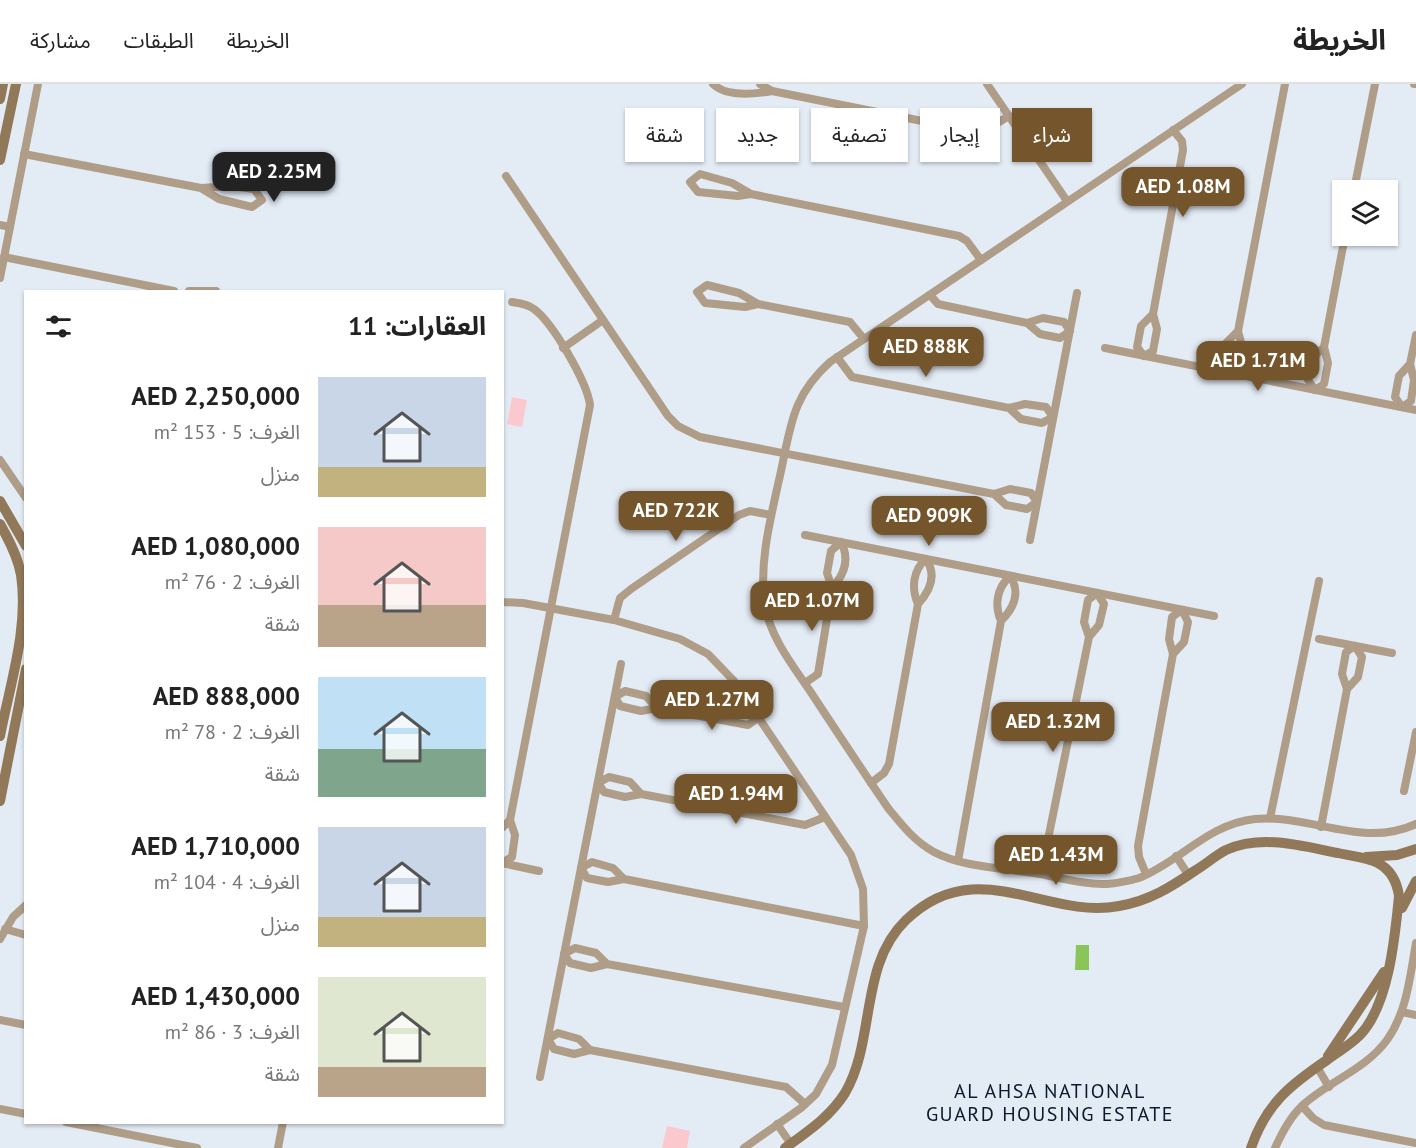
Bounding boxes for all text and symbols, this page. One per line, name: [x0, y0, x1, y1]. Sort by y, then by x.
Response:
text: الخريطة: [1293, 21, 1386, 58]
text: مشاركة: [30, 27, 91, 54]
text: الطبقات: [124, 27, 194, 54]
text: الخريطة: [227, 27, 290, 54]
chip: شقة: [625, 108, 704, 162]
chip: جديد: [716, 108, 799, 162]
chip: تصفية: [811, 108, 908, 162]
chip: إيجار: [920, 108, 1000, 162]
chip: شراء: [1012, 108, 1092, 162]
pin: AED 2.25M: [205, 152, 343, 203]
text: AED 2.25M: [226, 158, 322, 184]
pin: AED 1.08M: [1114, 167, 1252, 218]
text: AED 1.08M: [1135, 173, 1231, 199]
map controls: [1332, 180, 1398, 246]
button: layers: [1332, 180, 1398, 246]
text: العقارات: 11: [348, 309, 486, 342]
icon: filters: [42, 310, 75, 343]
pin: AED 888K: [864, 327, 988, 378]
text: AED 888K: [883, 333, 969, 359]
pin: AED 1.71M: [1189, 341, 1327, 392]
text: AED 1.71M: [1210, 347, 1306, 373]
text: AED 2,250,000: [131, 379, 300, 412]
icon: home: [366, 401, 438, 473]
text: الغرف: 5 · 153 m²: [154, 419, 300, 445]
text: منزل: [261, 461, 300, 487]
pin: AED 722K: [614, 491, 738, 542]
pin: AED 909K: [867, 496, 991, 547]
text: AED 722K: [633, 497, 719, 523]
text: AED 909K: [886, 502, 972, 528]
text: AED 1,080,000: [131, 529, 300, 562]
icon: home: [366, 551, 438, 623]
text: الغرف: 2 · 76 m²: [165, 569, 300, 595]
pin: AED 1.07M: [743, 581, 881, 632]
text: AED 1.07M: [764, 587, 860, 613]
text: شقة: [265, 611, 300, 637]
text: AED 888,000: [153, 679, 300, 712]
pin: AED 1.27M: [643, 680, 781, 731]
text: AED 1.27M: [664, 686, 760, 712]
icon: home: [366, 701, 438, 773]
pin: AED 1.32M: [984, 702, 1122, 753]
text: AED 1.32M: [1005, 708, 1101, 734]
text: الغرف: 2 · 78 m²: [165, 719, 300, 745]
text: شقة: [265, 761, 300, 787]
pin: AED 1.94M: [667, 774, 805, 825]
text: AED 1.94M: [688, 780, 784, 806]
text: AED 1,710,000: [131, 829, 300, 862]
pin: AED 1.43M: [987, 835, 1125, 886]
text: AED 1.43M: [1008, 841, 1104, 867]
icon: home: [366, 851, 438, 923]
text: الغرف: 4 · 104 m²: [154, 869, 300, 895]
text: منزل: [261, 911, 300, 937]
text: AED 1,430,000: [131, 979, 300, 1012]
icon: home: [366, 1001, 438, 1073]
text: الغرف: 3 · 86 m²: [165, 1019, 300, 1045]
text: شقة: [265, 1061, 300, 1087]
district label: AL AHSA NATIONAL GUARD HOUSING ESTATE: [926, 1078, 1174, 1127]

